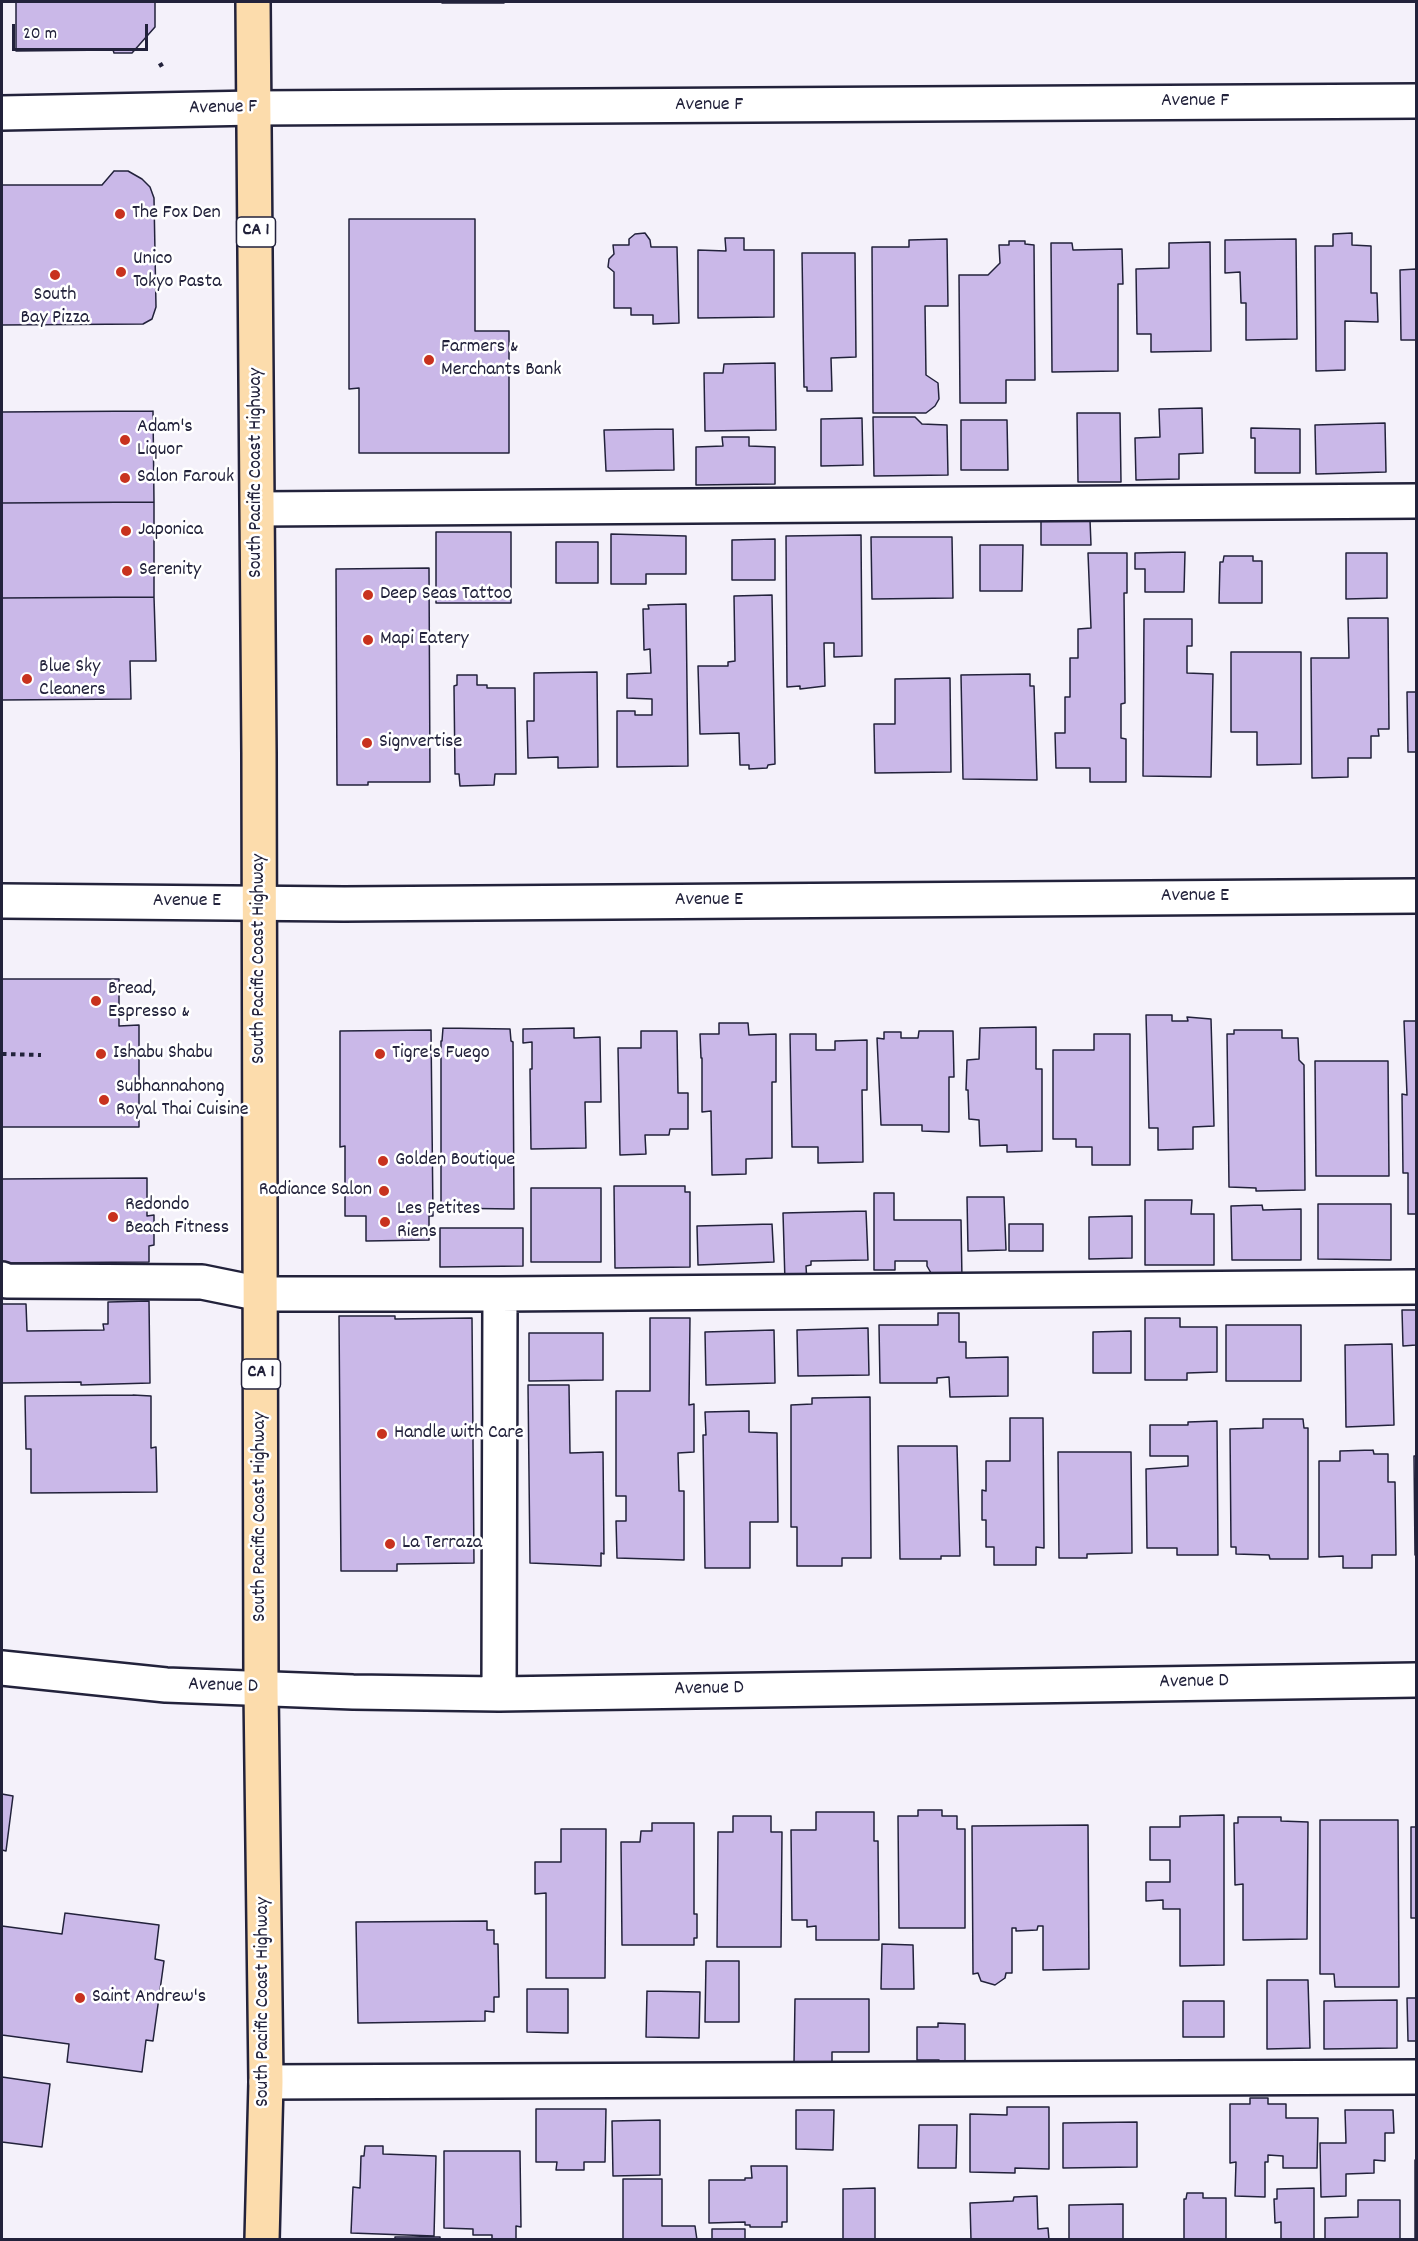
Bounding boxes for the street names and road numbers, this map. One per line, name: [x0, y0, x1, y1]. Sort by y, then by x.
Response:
street label: Avenue F: [1161, 90, 1229, 114]
street label: Avenue F: [675, 94, 743, 118]
street label: Avenue F: [189, 96, 257, 122]
road number: CA 1: [236, 217, 276, 247]
street label: South Pacific Coast Highway: [245, 368, 269, 578]
street label: South Pacific Coast Highway: [248, 854, 272, 1064]
street label: Avenue E: [1161, 885, 1229, 909]
street label: Avenue E: [675, 889, 743, 913]
street label: Avenue E: [153, 890, 221, 914]
road number: CA 1: [242, 1359, 280, 1389]
street label: South Pacific Coast Highway: [249, 1412, 273, 1622]
street label: Avenue D: [1159, 1670, 1229, 1696]
street label: Avenue D: [188, 1674, 258, 1700]
street label: Avenue D: [674, 1677, 744, 1703]
street label: South Pacific Coast Highway: [252, 1897, 276, 2107]

